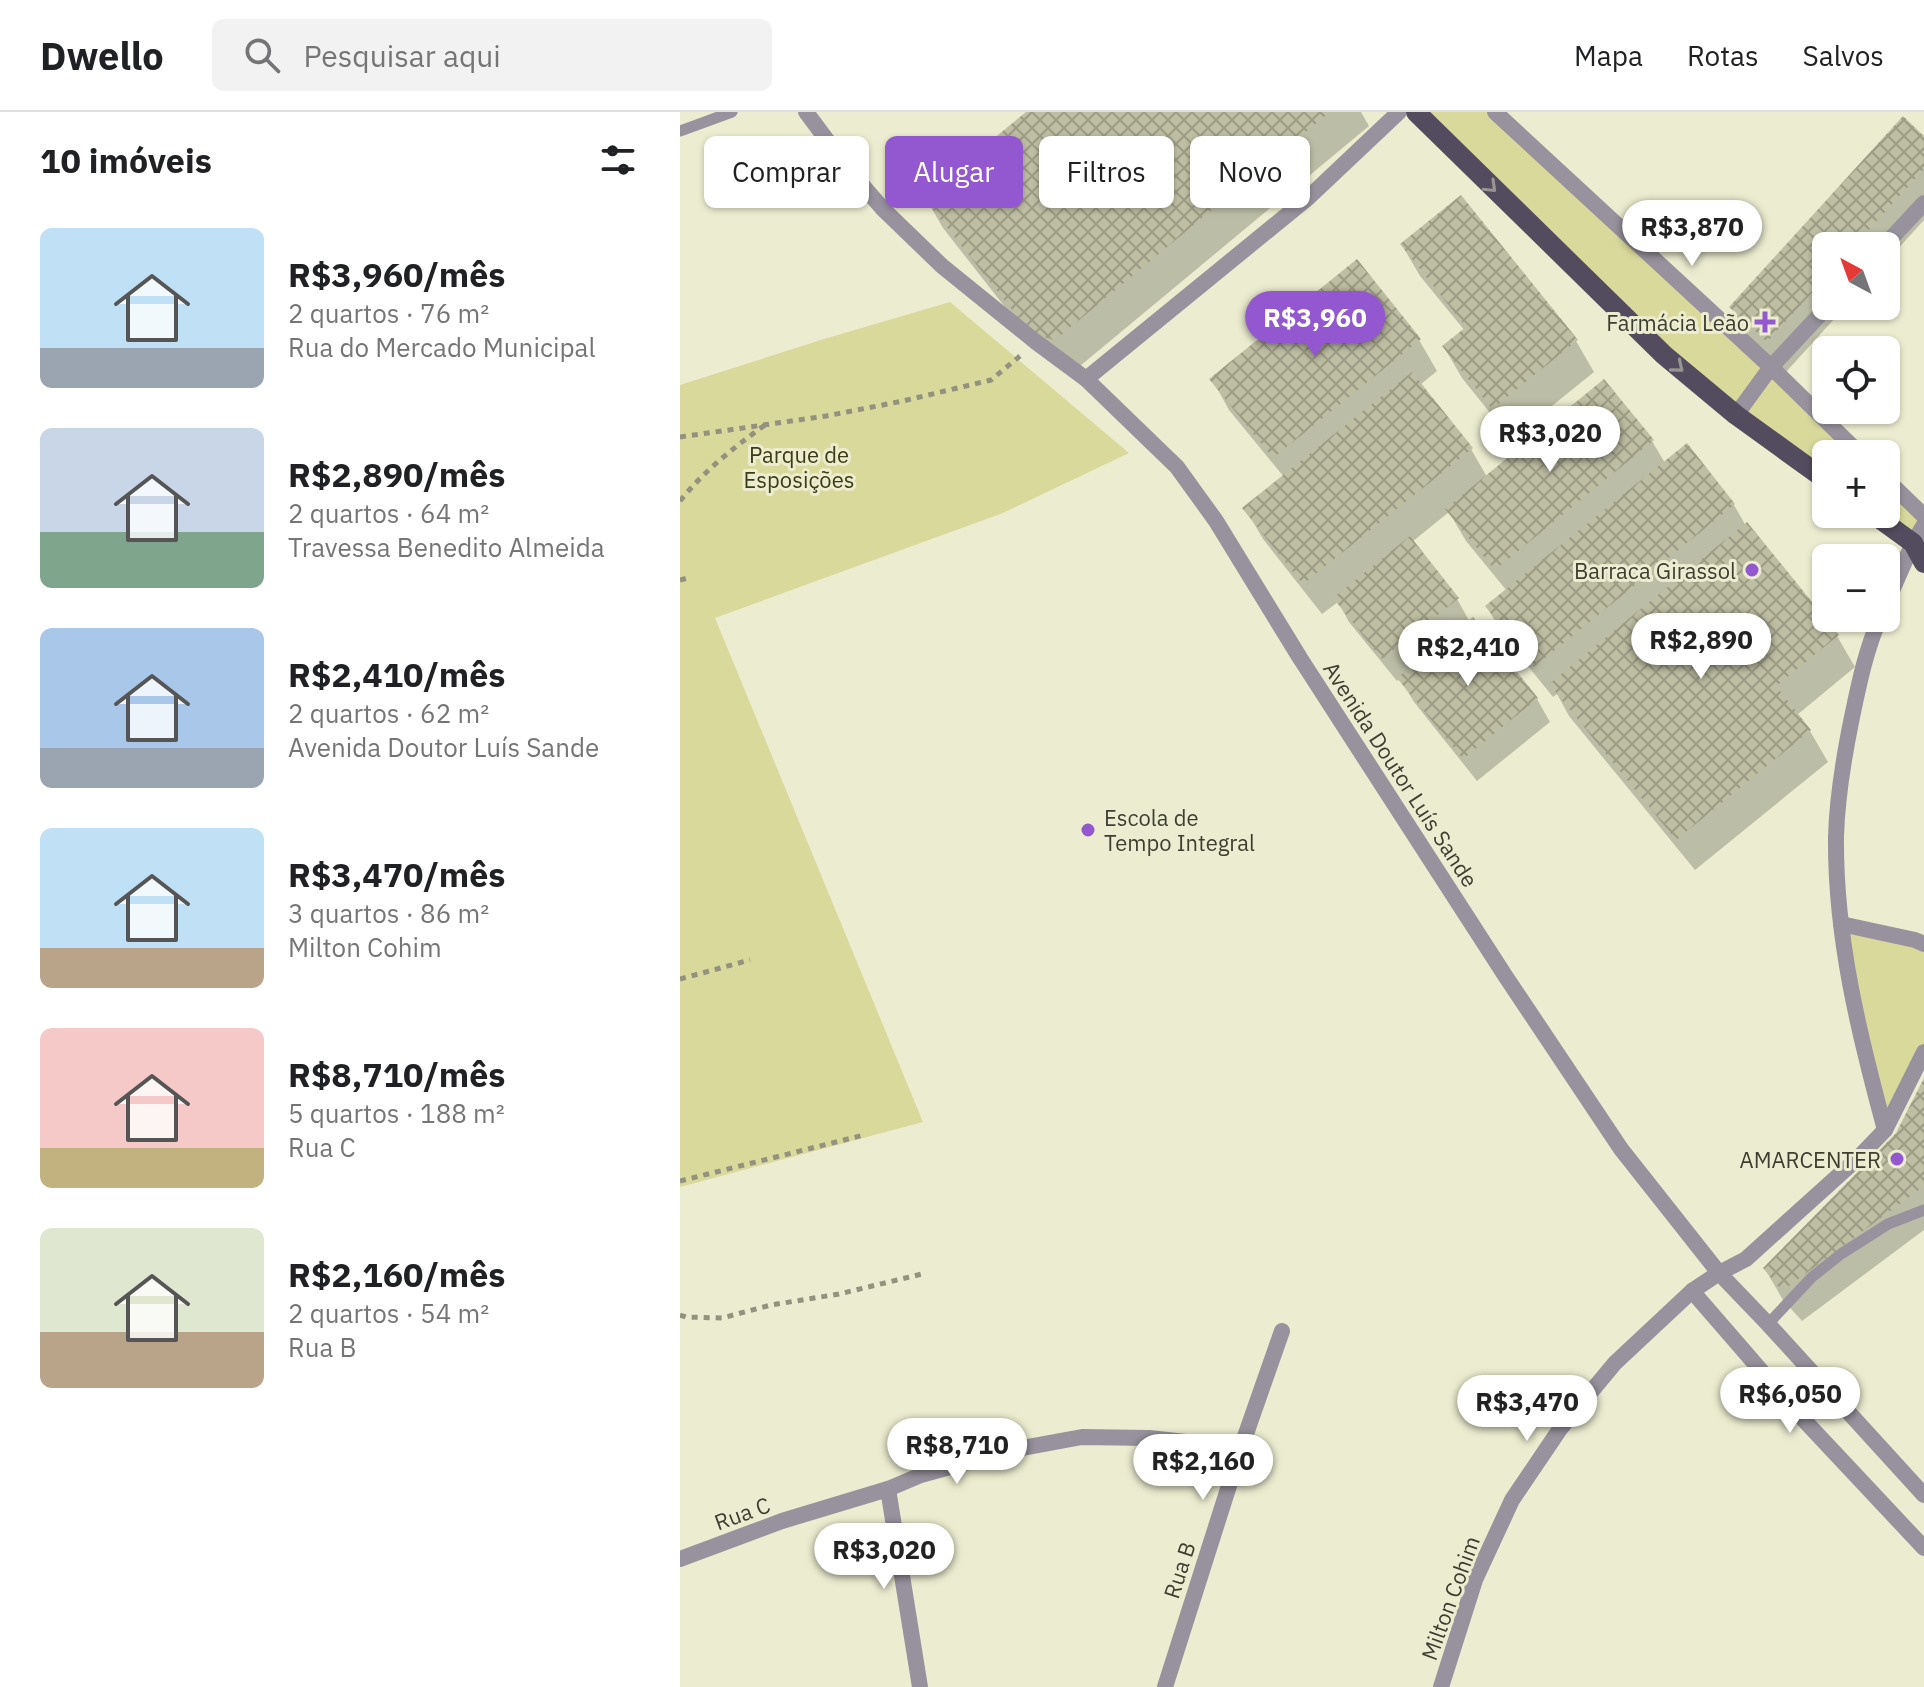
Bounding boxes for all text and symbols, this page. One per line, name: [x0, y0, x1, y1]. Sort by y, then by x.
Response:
search box: [212, 19, 772, 91]
text: Dwello: [40, 31, 164, 80]
icon: search: [240, 33, 284, 77]
text: Pesquisar aqui: [304, 36, 501, 75]
text: Mapa: [1574, 37, 1643, 74]
text: Rotas: [1687, 37, 1759, 74]
text: Salvos: [1803, 37, 1884, 74]
chip: Comprar: [704, 136, 869, 208]
chip: Alugar: [885, 136, 1023, 208]
chip: Filtros: [1039, 136, 1174, 208]
chip: Novo: [1190, 136, 1310, 208]
text: 10 imóveis: [40, 138, 212, 182]
icon: filters: [596, 138, 640, 182]
one-way arrow: [1482, 177, 1496, 192]
pin: R$3,870: [1618, 200, 1766, 268]
text: R$3,870: [1640, 209, 1744, 243]
north arrow: [1812, 232, 1900, 320]
map controls: [1812, 232, 1900, 632]
text: R$3,960/mês: [288, 252, 505, 296]
icon: home: [104, 260, 200, 356]
pin: R$3,960: [1241, 291, 1389, 359]
text: 2 quartos · 76 m²: [288, 296, 489, 330]
text: R$3,960: [1263, 300, 1367, 334]
place label: Farmácia Leão: [1606, 308, 1749, 337]
marker: Farmácia Leão: [1756, 313, 1774, 331]
text: Rua do Mercado Municipal: [288, 330, 596, 364]
button: locate: [1812, 336, 1900, 424]
one-way arrow: [1669, 357, 1683, 372]
pin: R$3,020: [1476, 406, 1624, 474]
text: R$3,020: [1498, 415, 1602, 449]
park label: Parque de Esposições: [744, 440, 854, 494]
button: +: [1812, 440, 1900, 528]
text: R$2,890/mês: [288, 452, 505, 496]
icon: home: [104, 460, 200, 556]
text: 2 quartos · 64 m²: [288, 496, 489, 530]
text: Travessa Benedito Almeida: [288, 530, 605, 564]
button: −: [1812, 544, 1900, 632]
place label: Barraca Girassol: [1574, 556, 1736, 585]
marker: Barraca Girassol: [1743, 561, 1761, 579]
pin: R$2,890: [1627, 613, 1775, 681]
pin: R$2,410: [1394, 620, 1542, 688]
text: R$2,890: [1649, 622, 1753, 656]
text: R$2,410: [1416, 629, 1520, 663]
text: R$2,410/mês: [288, 652, 505, 696]
street label: Avenida Doutor Luís Sande: [1317, 656, 1485, 892]
icon: home: [104, 660, 200, 756]
text: 2 quartos · 62 m²: [288, 696, 489, 730]
text: Avenida Doutor Luís Sande: [288, 730, 599, 764]
place label: Escola de Tempo Integral: [1104, 803, 1255, 857]
marker: Escola de Tempo Integral: [1079, 821, 1097, 839]
text: R$3,470/mês: [288, 852, 505, 896]
icon: home: [104, 860, 200, 956]
text: 3 quartos · 86 m²: [288, 896, 489, 930]
text: Milton Cohim: [288, 930, 442, 964]
text: R$8,710/mês: [288, 1052, 505, 1096]
icon: home: [104, 1060, 200, 1156]
text: 5 quartos · 188 m²: [288, 1096, 505, 1130]
text: Rua C: [288, 1130, 356, 1164]
place label: AMARCENTER: [1740, 1145, 1881, 1174]
marker: AMARCENTER: [1888, 1150, 1906, 1168]
text: R$2,160/mês: [288, 1252, 505, 1296]
icon: home: [104, 1260, 200, 1356]
text: 2 quartos · 54 m²: [288, 1296, 489, 1330]
text: Rua B: [288, 1330, 356, 1364]
pin: R$6,050: [1716, 1367, 1864, 1435]
pin: R$3,470: [1453, 1375, 1601, 1443]
text: R$6,050: [1738, 1376, 1842, 1410]
text: R$3,470: [1475, 1384, 1579, 1418]
pin: R$8,710: [883, 1418, 1031, 1486]
text: R$8,710: [905, 1427, 1009, 1461]
pin: R$2,160: [1129, 1434, 1277, 1502]
text: R$2,160: [1151, 1443, 1255, 1477]
street label: Rua C: [710, 1490, 774, 1536]
pin: R$3,020: [810, 1523, 958, 1591]
text: R$3,020: [832, 1532, 936, 1566]
street label: Milton Cohim: [1414, 1532, 1486, 1664]
street label: Rua B: [1156, 1538, 1202, 1602]

